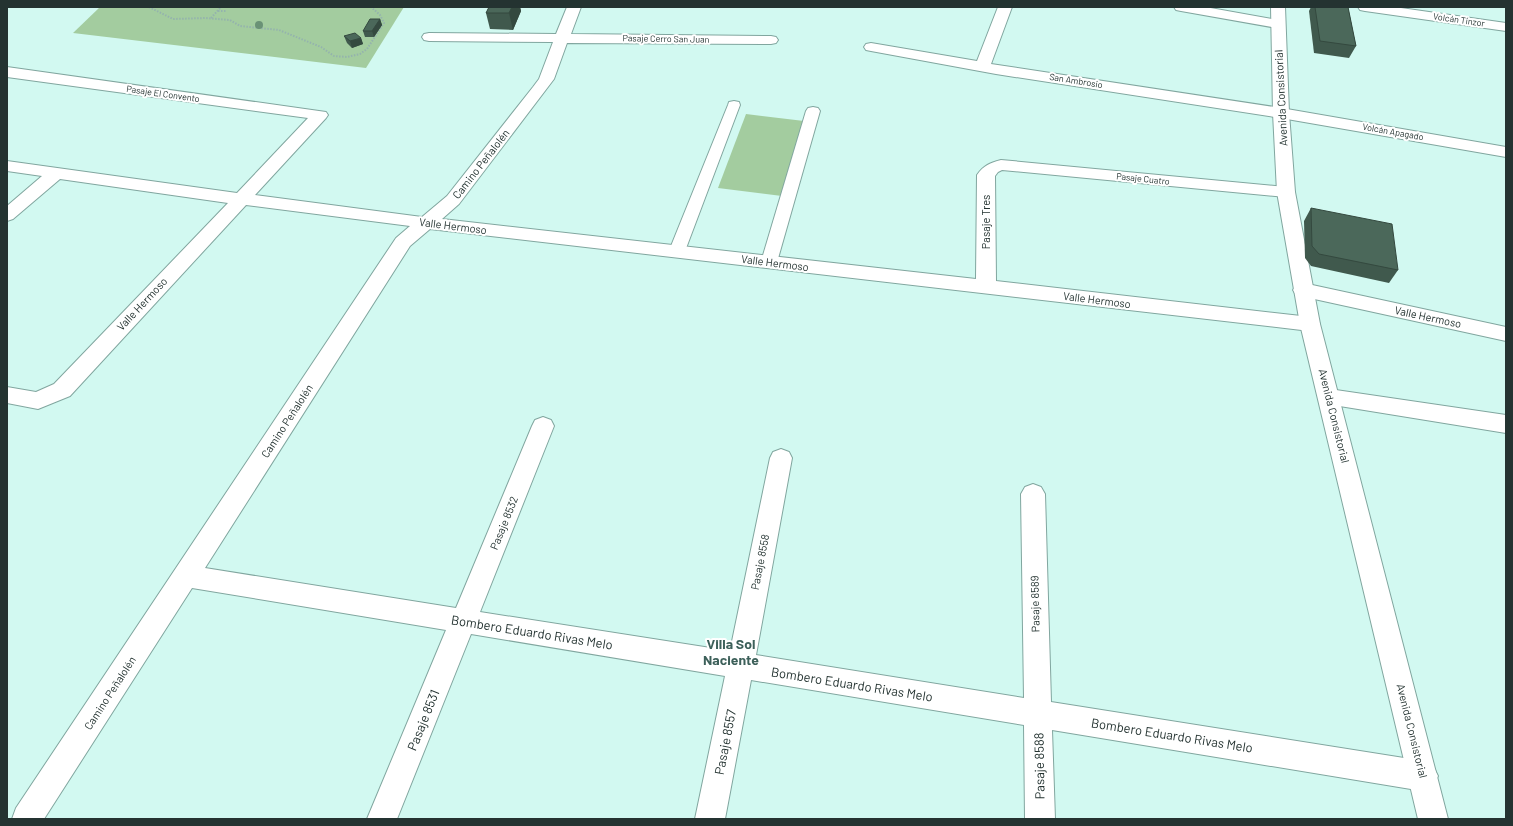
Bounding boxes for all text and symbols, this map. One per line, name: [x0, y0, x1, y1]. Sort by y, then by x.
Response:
street label: Volcán Tinzor: [1433, 10, 1486, 29]
street label: Pasaje Cerro San Juan: [622, 32, 710, 45]
street label: Avenida Consistorial: [1271, 49, 1290, 147]
street label: San Ambrosio: [1049, 71, 1104, 90]
street label: Pasaje El Convento: [126, 83, 201, 104]
street label: Volcán Apagado: [1362, 121, 1425, 142]
street label: Camino Peñalolén: [449, 126, 512, 201]
street label: Pasaje Cuatro: [1116, 170, 1171, 187]
street label: Pasaje Tres: [979, 195, 992, 249]
street label: Valle Hermoso: [418, 215, 488, 236]
street label: Valle Hermoso: [740, 252, 810, 273]
street label: Valle Hermoso: [114, 274, 170, 333]
street label: Valle Hermoso: [1062, 289, 1132, 310]
street label: Valle Hermoso: [1393, 303, 1463, 330]
street label: Avenida Consistorial: [1316, 367, 1352, 464]
street label: Camino Peñalolén: [258, 382, 315, 460]
street label: Pasaje 8532: [487, 494, 520, 552]
street label: Pasaje 8558: [748, 533, 771, 591]
street label: Pasaje 8589: [1028, 575, 1041, 632]
street label: Bombero Eduardo Rivas Melo: [450, 611, 614, 653]
district label: Villa Sol Naciente: [703, 635, 759, 668]
street label: Camino Peñalolén: [81, 654, 138, 732]
street label: Bombero Eduardo Rivas Melo: [770, 663, 934, 705]
street label: Avenida Consistorial: [1394, 682, 1430, 779]
street label: Pasaje 8531: [403, 687, 443, 753]
street label: Pasaje 8557: [711, 708, 739, 776]
street label: Bombero Eduardo Rivas Melo: [1090, 714, 1254, 756]
street label: Pasaje 8588: [1030, 732, 1048, 800]

